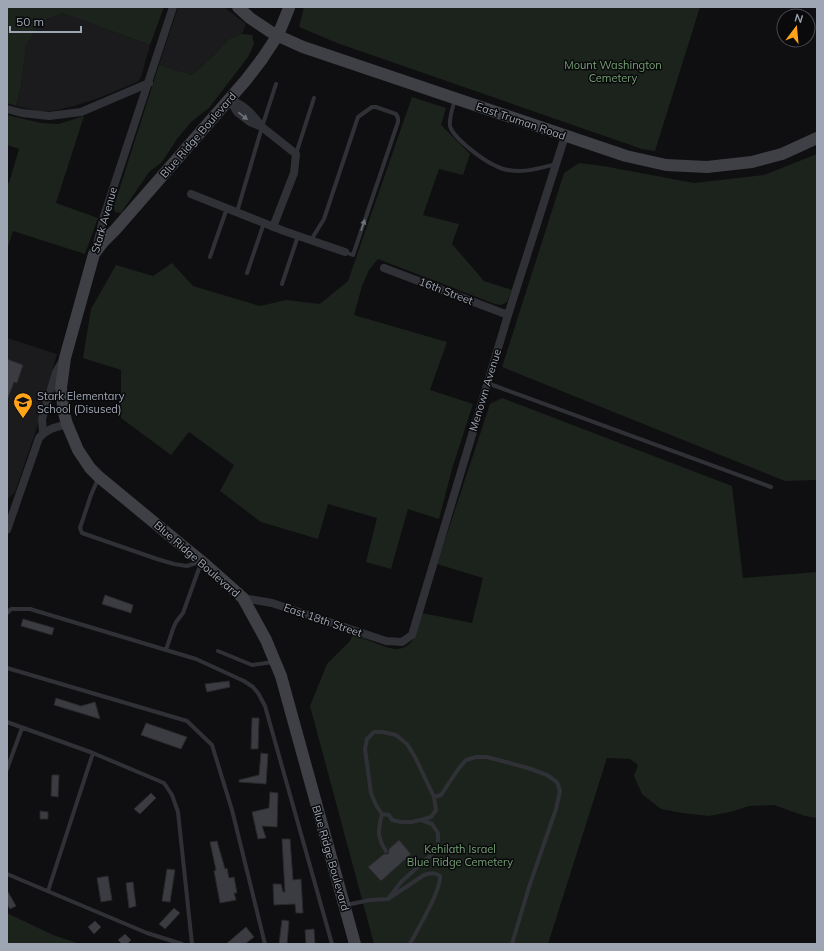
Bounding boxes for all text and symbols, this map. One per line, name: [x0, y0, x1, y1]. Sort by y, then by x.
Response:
scale bar: [10, 8, 81, 34]
north arrow: [776, 8, 816, 48]
text: N: [793, 11, 805, 26]
text: 50 m: [16, 14, 44, 29]
park label: Mount Washington Cemetery: [564, 58, 662, 85]
street label: Blue Ridge Boulevard: [157, 89, 239, 181]
street label: East Truman Road: [474, 99, 568, 143]
one-way arrow: [237, 112, 248, 120]
street label: Stark Avenue: [88, 185, 120, 255]
one-way arrow: [360, 218, 366, 230]
street label: 16th Street: [417, 274, 475, 308]
street label: Menown Avenue: [466, 347, 504, 433]
place label: Stark Elementary School (Disused): [37, 389, 125, 416]
school or university icon: Stark Elementary School (Disused): [12, 391, 34, 419]
street label: Blue Ridge Boulevard: [151, 518, 243, 600]
street label: East 18th Street: [282, 600, 364, 640]
street label: Blue Ridge Boulevard: [309, 804, 353, 912]
park label: Kehilath Israel Blue Ridge Cemetery: [407, 842, 513, 869]

